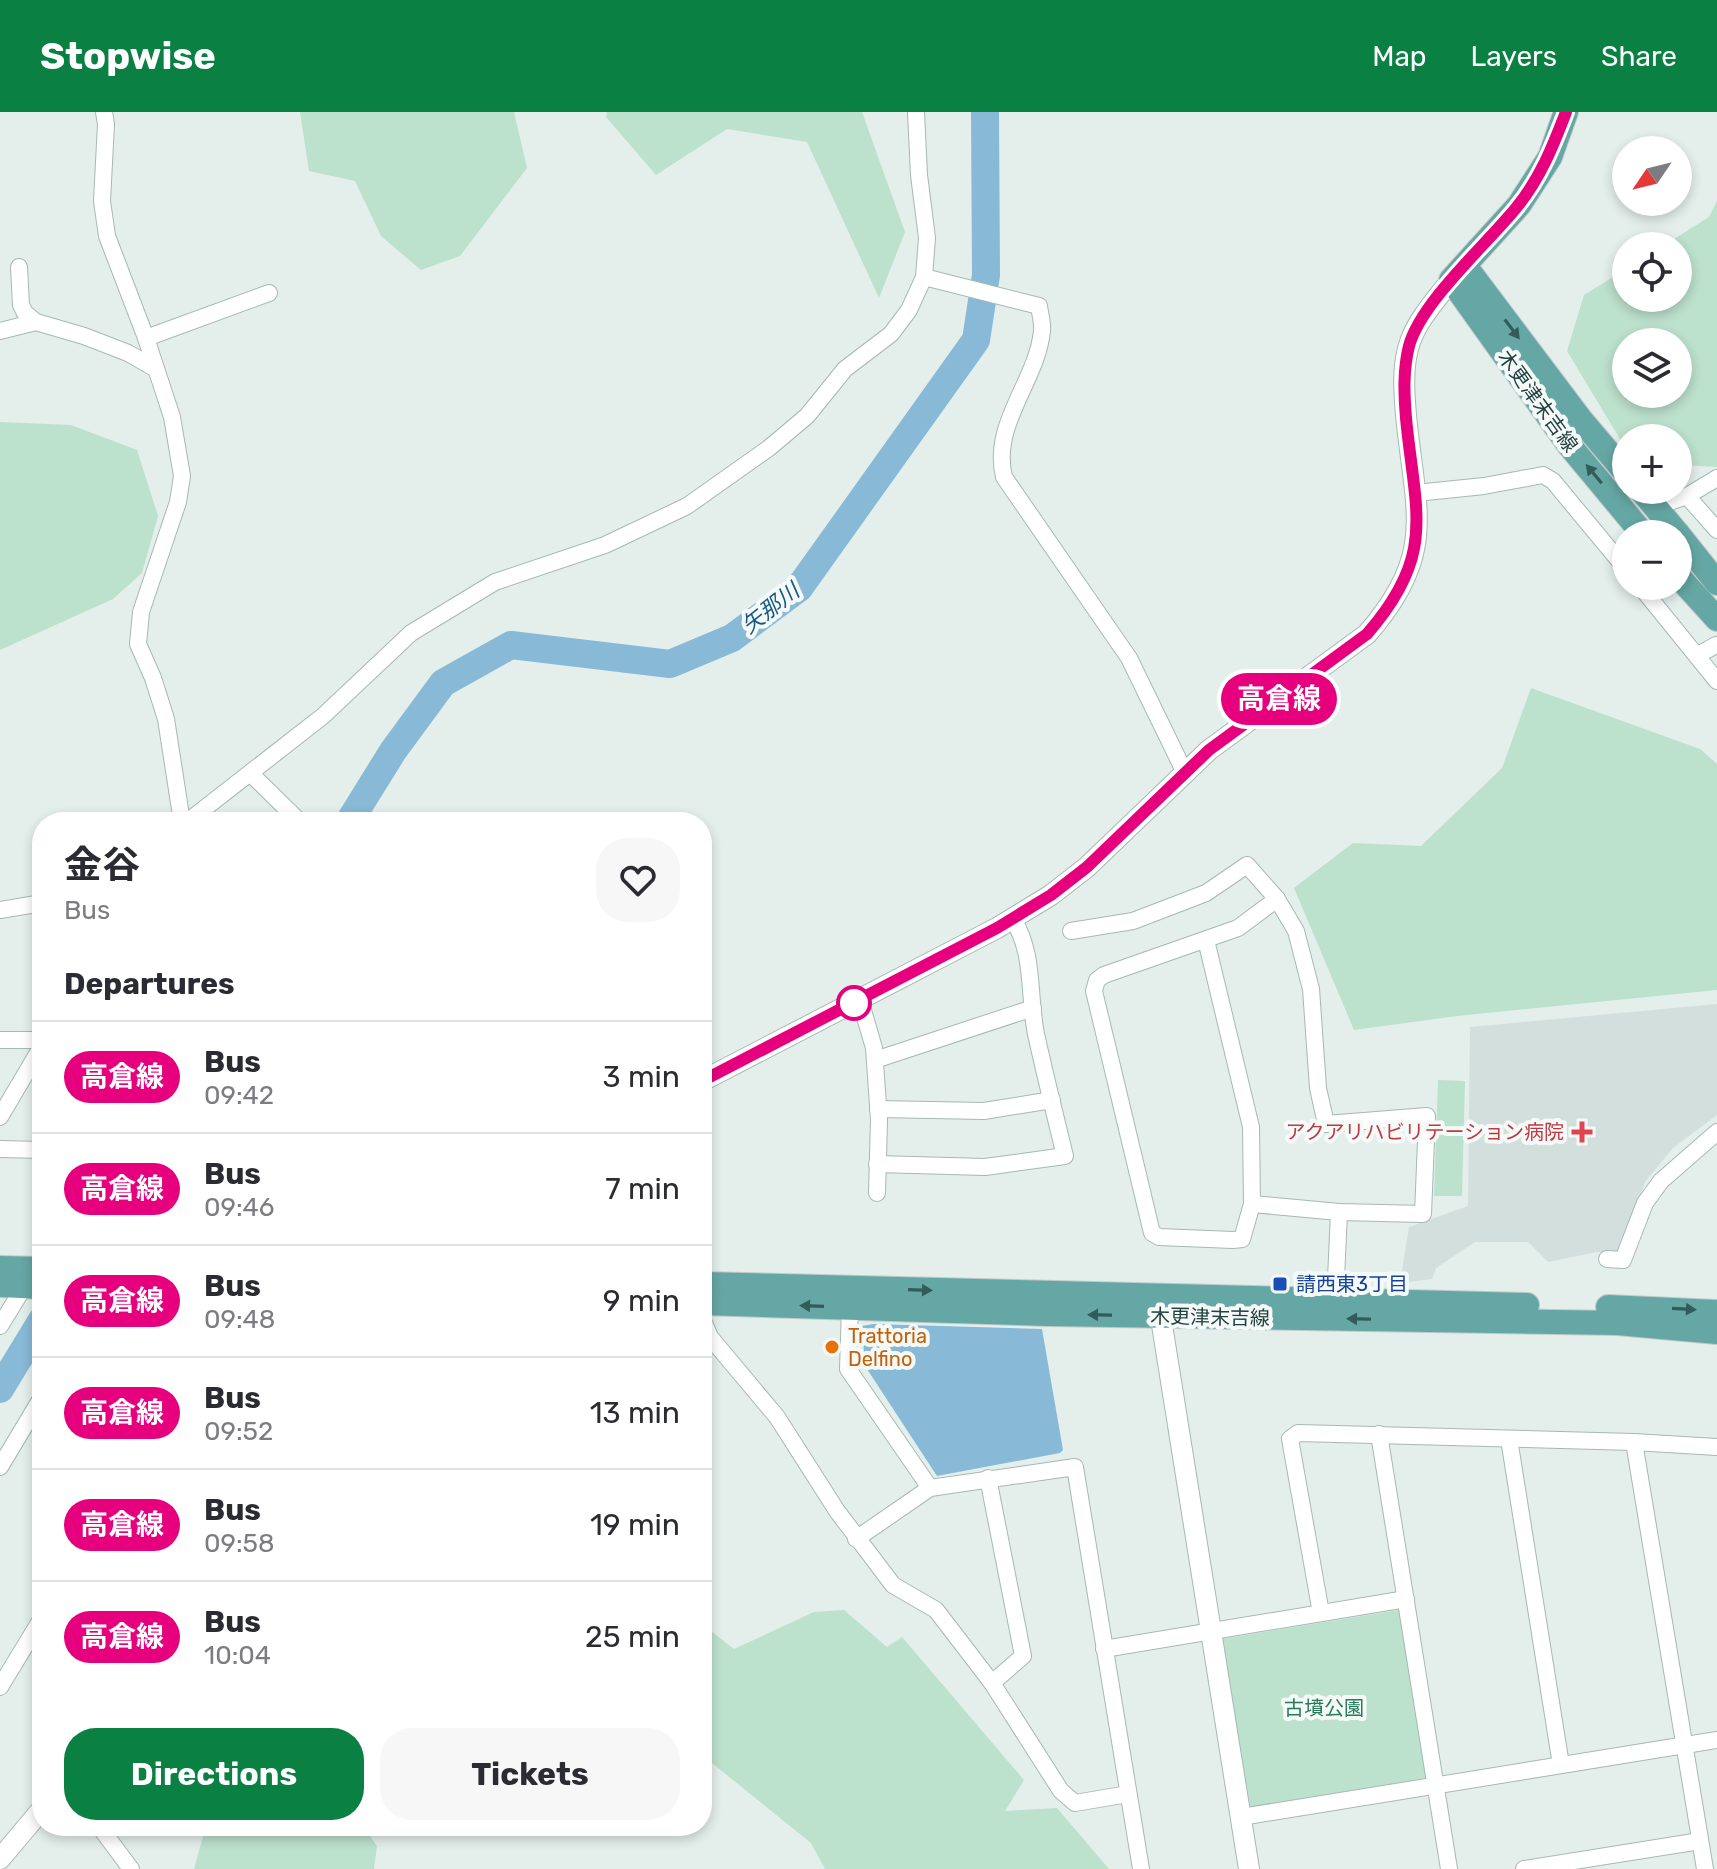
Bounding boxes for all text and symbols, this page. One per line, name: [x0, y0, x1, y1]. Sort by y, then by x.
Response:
text: Stopwise: [40, 33, 216, 79]
text: Map: [1372, 40, 1427, 73]
text: Layers: [1471, 40, 1557, 73]
text: Share: [1601, 40, 1677, 73]
north arrow: [1612, 136, 1692, 216]
map controls: [1612, 136, 1692, 600]
button: locate: [1612, 232, 1692, 312]
one-way arrow: [1504, 319, 1520, 339]
button: layers: [1612, 328, 1692, 408]
street label: 木更津末吉線: [1493, 345, 1583, 457]
button: +: [1612, 424, 1692, 504]
one-way arrow: [1586, 464, 1602, 484]
button: −: [1612, 520, 1692, 600]
water label: 矢那川: [736, 576, 806, 639]
line badge: 高倉線: [1233, 673, 1325, 725]
text: 高倉線: [1237, 682, 1321, 715]
button: heart: [596, 838, 680, 922]
text: 金谷: [64, 842, 140, 888]
text: Bus: [64, 895, 110, 926]
text: Departures: [64, 966, 235, 1002]
unlabelled marker: [837, 986, 871, 1020]
text: Bus: [204, 1044, 261, 1080]
text: 3 min: [603, 1059, 680, 1095]
text: 高倉線: [80, 1060, 164, 1093]
text: 09:42: [204, 1080, 274, 1111]
place label: アクアリハビリテーション病院: [1285, 1120, 1564, 1144]
marker: アクアリハビリテーション病院: [1571, 1121, 1593, 1143]
text: Bus: [204, 1156, 261, 1192]
text: 7 min: [605, 1171, 680, 1207]
text: 高倉線: [80, 1172, 164, 1205]
text: 09:46: [204, 1192, 274, 1223]
text: Bus: [204, 1268, 261, 1304]
place label: 請西東3丁目: [1296, 1272, 1408, 1296]
marker: 請西東3丁目: [1271, 1275, 1289, 1293]
text: 9 min: [603, 1283, 680, 1319]
one-way arrow: [908, 1283, 933, 1296]
text: 高倉線: [80, 1284, 164, 1317]
one-way arrow: [799, 1300, 824, 1312]
one-way arrow: [1672, 1303, 1697, 1316]
text: 09:48: [204, 1304, 275, 1335]
street label: 木更津末吉線: [1150, 1304, 1270, 1330]
one-way arrow: [1087, 1309, 1112, 1321]
one-way arrow: [1346, 1313, 1371, 1326]
place label: Trattoria Delfino: [848, 1324, 927, 1371]
marker: Trattoria Delfino: [823, 1338, 841, 1356]
text: Bus: [204, 1380, 261, 1416]
text: 13 min: [590, 1395, 680, 1431]
text: 高倉線: [80, 1396, 164, 1429]
text: 09:52: [204, 1416, 273, 1447]
text: Bus: [204, 1492, 261, 1528]
text: 19 min: [590, 1507, 680, 1543]
text: 高倉線: [80, 1508, 164, 1541]
text: 09:58: [204, 1528, 275, 1559]
text: Bus: [204, 1604, 261, 1640]
text: 25 min: [585, 1619, 680, 1655]
text: 高倉線: [80, 1620, 164, 1653]
text: 10:04: [204, 1640, 271, 1671]
park label: 古墳公園: [1284, 1696, 1364, 1720]
button: Directions: [64, 1728, 364, 1820]
button: Tickets: [380, 1728, 680, 1820]

